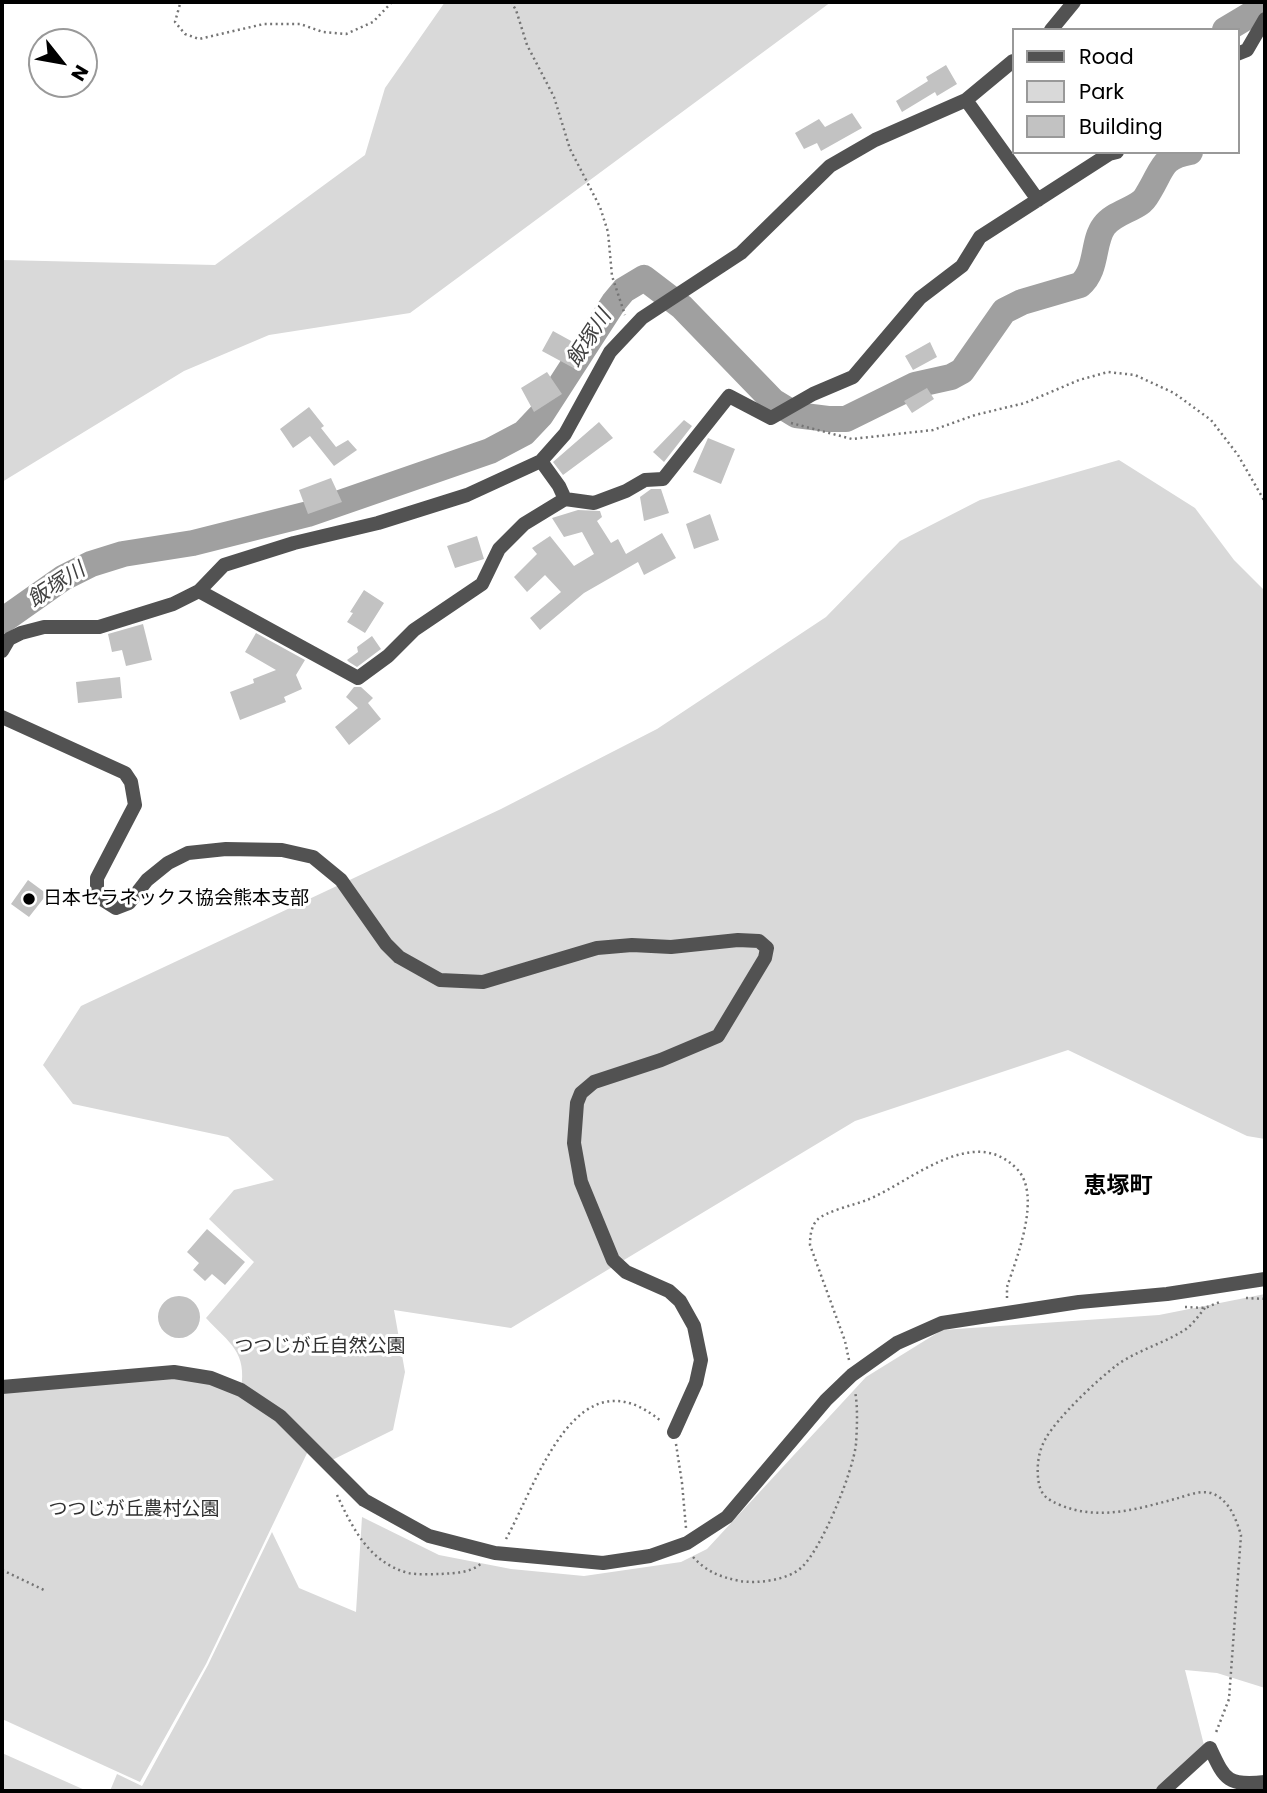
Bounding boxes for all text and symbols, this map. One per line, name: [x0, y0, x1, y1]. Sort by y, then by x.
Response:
north arrow: [28, 28, 98, 98]
legend: [1012, 28, 1239, 154]
text: Road: [1079, 42, 1134, 71]
text: N: [64, 60, 95, 86]
text: Park: [1079, 77, 1124, 106]
text: Building: [1079, 112, 1163, 141]
water label: 飯塚川: [562, 306, 618, 372]
water label: 飯塚川: [24, 558, 90, 614]
place label: 日本セラネックス協会熊本支部: [43, 888, 309, 910]
marker: 日本セラネックス協会熊本支部: [21, 891, 37, 907]
district label: 恵塚町: [1084, 1173, 1152, 1201]
park label: つつじが丘自然公園: [235, 1336, 405, 1358]
park label: つつじが丘農村公園: [49, 1499, 219, 1521]

